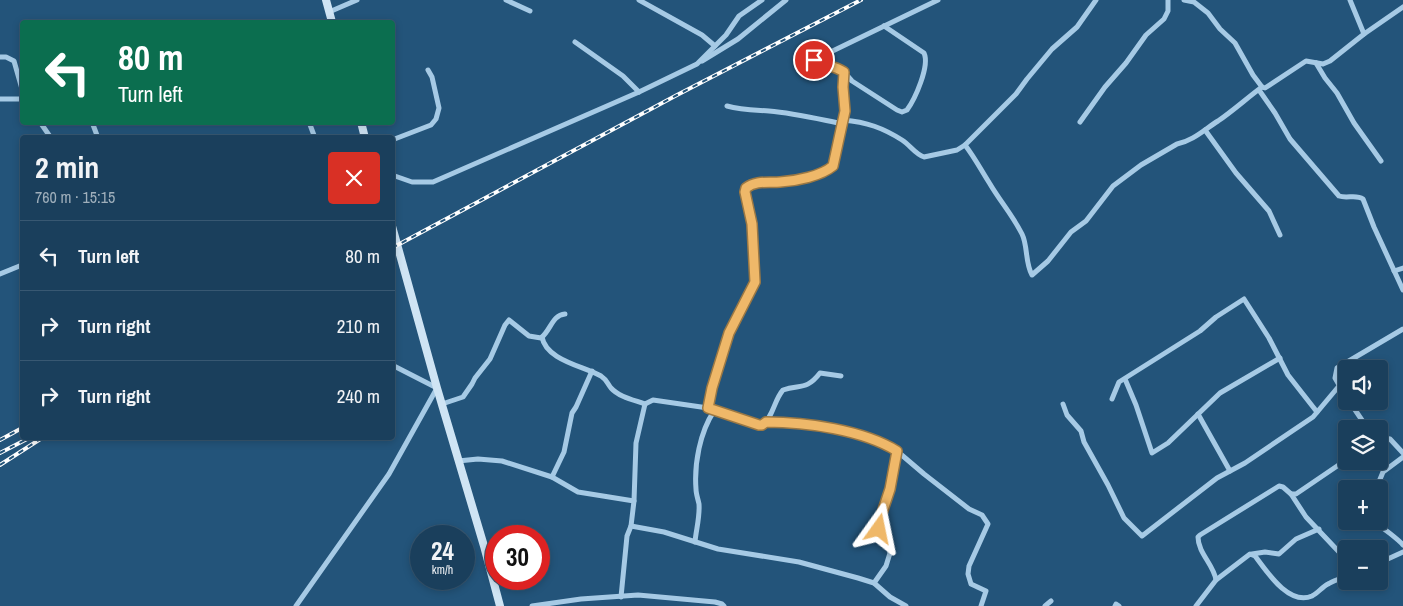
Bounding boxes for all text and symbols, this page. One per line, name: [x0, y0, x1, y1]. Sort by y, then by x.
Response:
text: 80 m: [118, 34, 183, 81]
pin: [793, 39, 835, 81]
icon: left: [35, 40, 100, 105]
icon: arrive: [800, 46, 828, 74]
text: Turn left: [118, 79, 183, 109]
text: 2 min: [35, 147, 99, 187]
button: close: [328, 152, 380, 204]
text: 760 m · 15:15: [35, 186, 115, 208]
icon: left: [35, 242, 63, 270]
text: Turn left: [78, 243, 139, 269]
text: 80 m: [345, 243, 380, 269]
icon: right: [35, 312, 63, 340]
text: Turn right: [78, 313, 150, 339]
text: 210 m: [337, 313, 380, 339]
map controls: [1338, 360, 1388, 590]
button: sound: [1338, 360, 1388, 410]
icon: right: [35, 382, 63, 410]
text: Turn right: [78, 383, 150, 409]
text: 240 m: [337, 383, 380, 409]
button: layers: [1338, 420, 1388, 470]
button: +: [1338, 480, 1388, 530]
position arrow: [852, 502, 904, 554]
speed limit sign: 30: [485, 525, 550, 590]
text: 24: [431, 534, 454, 568]
button: −: [1338, 540, 1388, 590]
text: km/h: [432, 562, 453, 578]

